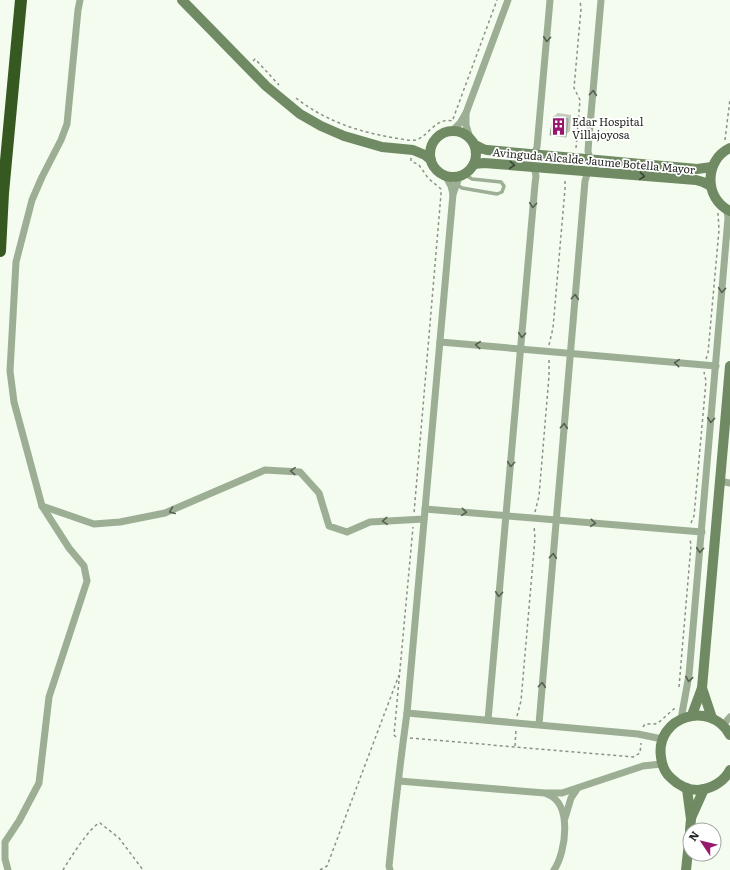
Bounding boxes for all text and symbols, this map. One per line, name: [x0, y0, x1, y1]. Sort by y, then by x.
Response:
one-way arrow: [543, 36, 552, 42]
one-way arrow: [588, 90, 597, 97]
place label: Edar Hospital Villajoyosa: [572, 113, 644, 142]
building icon: Edar Hospital Villajoyosa: [549, 117, 569, 137]
street label: Avinguda Alcalde Jaume Botella Mayor: [492, 143, 697, 177]
one-way arrow: [509, 160, 515, 169]
one-way arrow: [639, 171, 645, 180]
one-way arrow: [529, 202, 538, 208]
one-way arrow: [718, 287, 727, 293]
one-way arrow: [571, 294, 580, 300]
one-way arrow: [518, 332, 527, 338]
one-way arrow: [475, 341, 481, 350]
one-way arrow: [674, 358, 680, 367]
one-way arrow: [707, 417, 716, 423]
one-way arrow: [560, 423, 569, 429]
one-way arrow: [506, 461, 515, 467]
one-way arrow: [290, 467, 296, 476]
one-way arrow: [168, 506, 175, 514]
one-way arrow: [461, 507, 467, 516]
one-way arrow: [382, 516, 388, 525]
one-way arrow: [590, 518, 596, 527]
one-way arrow: [696, 547, 705, 553]
one-way arrow: [548, 553, 557, 559]
one-way arrow: [495, 591, 504, 597]
one-way arrow: [685, 676, 693, 682]
one-way arrow: [537, 682, 546, 688]
north arrow: [682, 822, 722, 862]
text: N: [684, 827, 702, 844]

